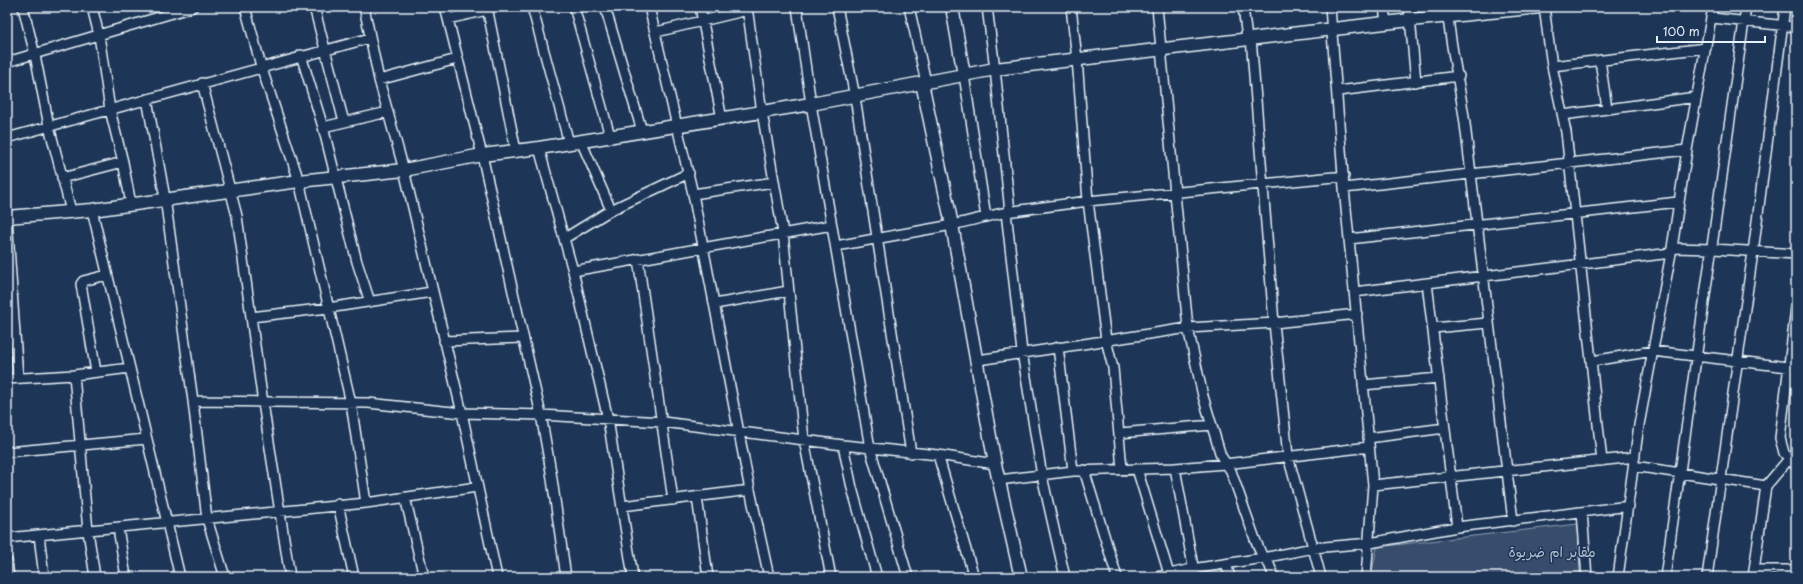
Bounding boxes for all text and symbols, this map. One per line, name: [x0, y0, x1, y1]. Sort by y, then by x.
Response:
scale bar: [1657, 18, 1765, 44]
text: 100 m: [1663, 22, 1700, 40]
park label: مقابر ام ضريوة: [1508, 541, 1596, 563]

